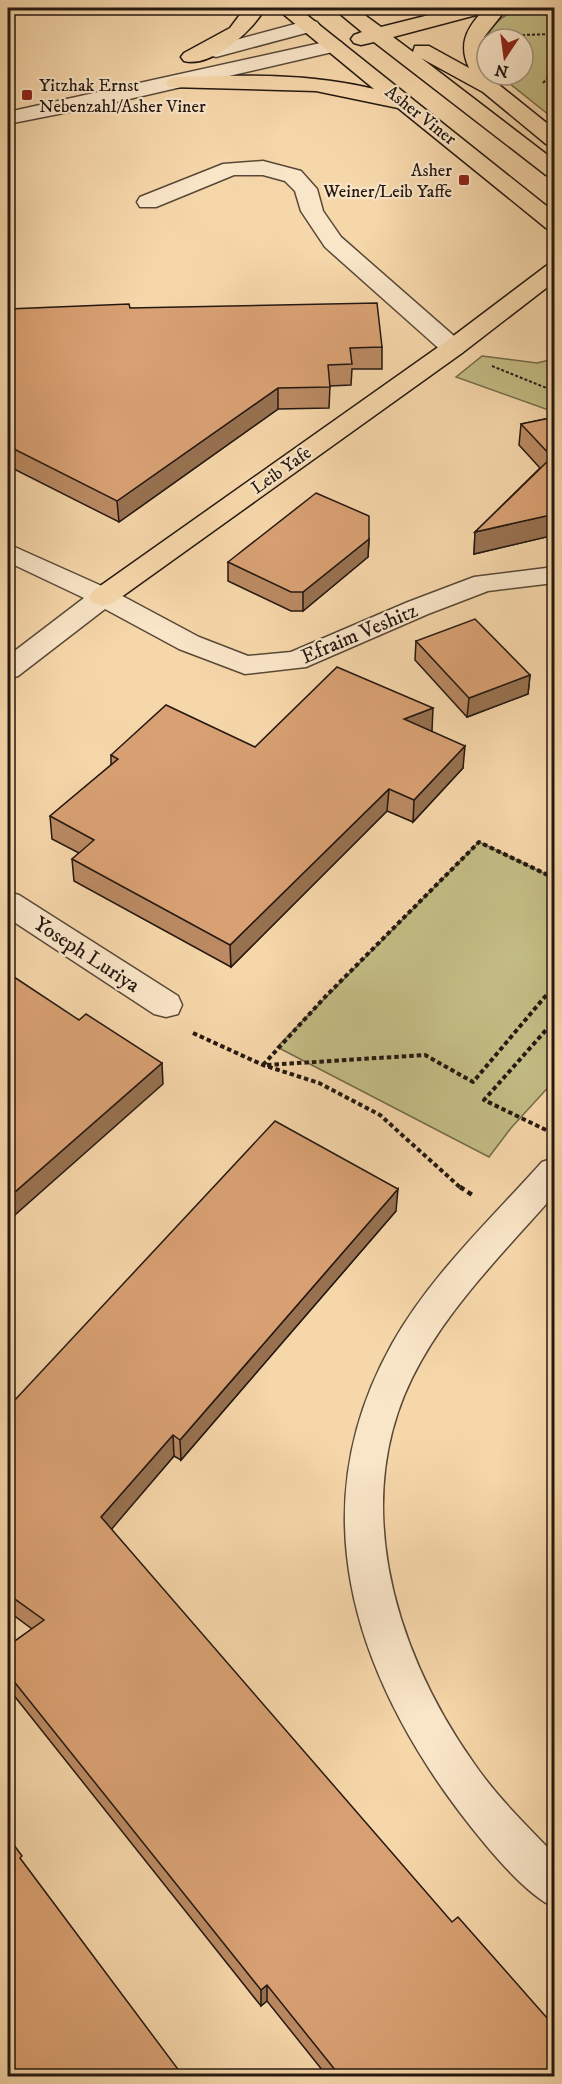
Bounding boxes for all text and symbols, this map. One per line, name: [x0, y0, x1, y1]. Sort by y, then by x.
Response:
north arrow: [475, 27, 535, 87]
text: N: [493, 59, 511, 82]
place label: Yitzhak Ernst Nebenzahl/Asher Viner: [39, 75, 206, 118]
street label: Asher Viner: [380, 81, 461, 151]
marker: Yitzhak Ernst Nebenzahl/Asher Viner: [20, 88, 34, 102]
place label: Asher Weiner/Leib Yaffe: [322, 160, 452, 203]
marker: Asher Weiner/Leib Yaffe: [457, 173, 471, 187]
street label: Leib Yafe: [247, 442, 316, 499]
street label: Efraim Veshitz: [297, 598, 422, 670]
street label: Yoseph Luriya: [29, 911, 144, 999]

